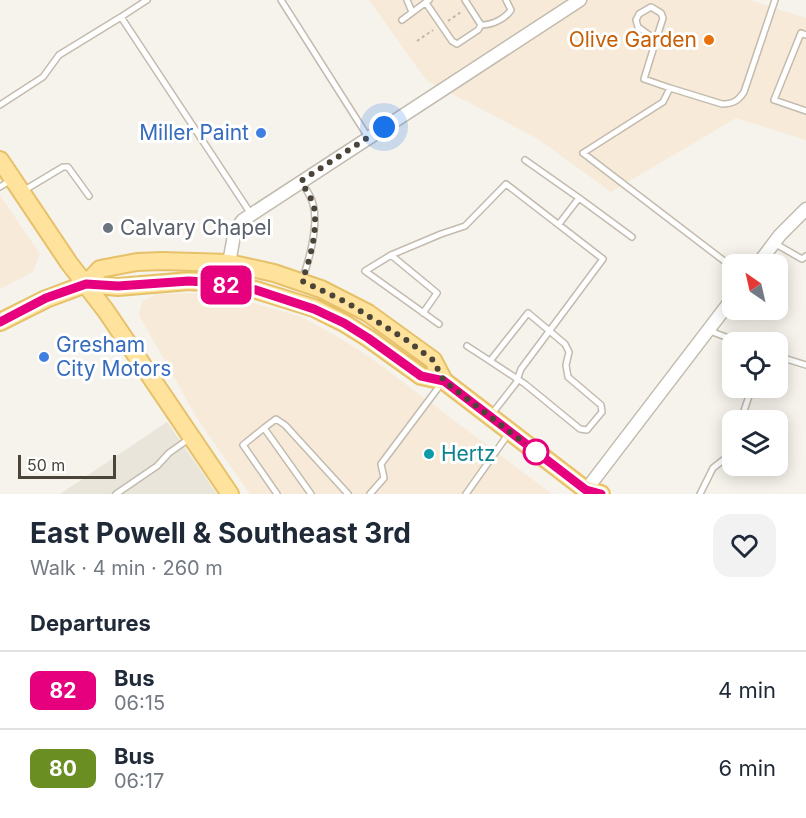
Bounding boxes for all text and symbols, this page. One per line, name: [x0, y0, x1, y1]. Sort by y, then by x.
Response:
place label: Olive Garden: [569, 27, 697, 52]
marker: Olive Garden: [702, 33, 716, 47]
your location: [369, 112, 399, 142]
place label: Miller Paint: [139, 120, 249, 145]
marker: Miller Paint: [254, 126, 268, 140]
place label: Calvary Chapel: [120, 215, 272, 240]
marker: Calvary Chapel: [101, 221, 115, 235]
north arrow: [722, 254, 788, 320]
map controls: [722, 254, 788, 476]
line badge: 82: [199, 266, 253, 304]
text: 82: [213, 273, 239, 298]
place label: Gresham City Motors: [56, 332, 171, 381]
button: locate: [722, 332, 788, 398]
marker: Gresham City Motors: [37, 350, 51, 364]
button: layers: [722, 410, 788, 476]
unlabelled marker: [523, 439, 549, 465]
place label: Hertz: [441, 441, 496, 466]
marker: Hertz: [422, 447, 436, 461]
scale bar: [18, 452, 116, 480]
text: 50 m: [27, 455, 65, 475]
button: heart: [713, 514, 776, 577]
text: East Powell & Southeast 3rd: [30, 516, 411, 550]
text: Walk · 4 min · 260 m: [30, 556, 223, 580]
text: Departures: [30, 610, 151, 636]
text: Bus: [114, 665, 155, 691]
text: 4 min: [718, 677, 776, 703]
text: 82: [50, 678, 76, 703]
text: 06:15: [114, 691, 165, 715]
text: Bus: [114, 743, 155, 769]
text: 6 min: [719, 755, 776, 781]
text: 80: [49, 756, 77, 781]
text: 06:17: [114, 769, 164, 793]

